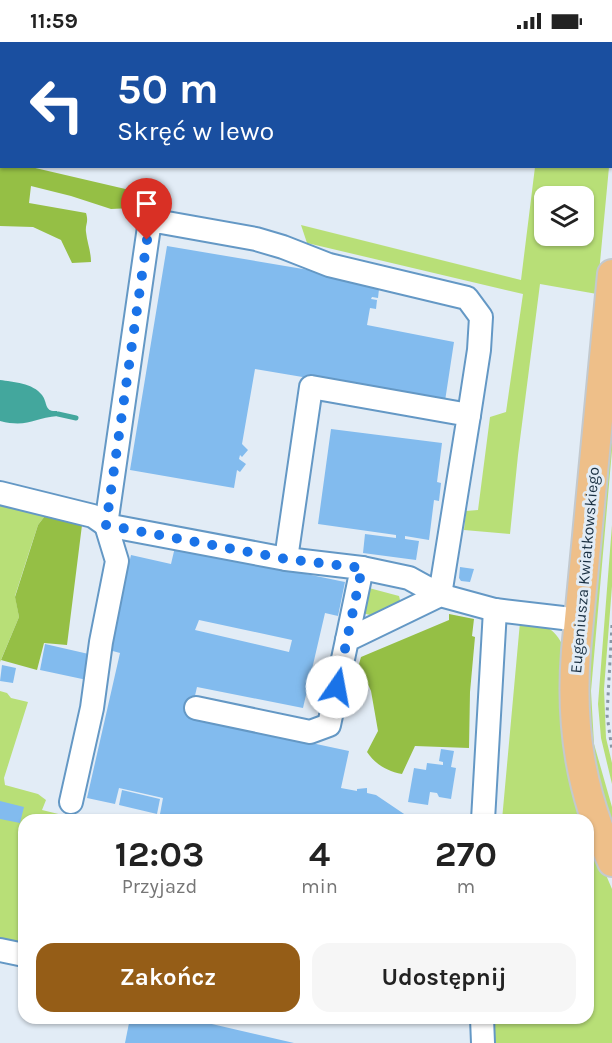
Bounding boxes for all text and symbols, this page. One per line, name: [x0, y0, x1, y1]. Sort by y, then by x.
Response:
text: 11:59: [30, 8, 78, 34]
text: 50 m: [117, 64, 219, 114]
icon: left: [18, 66, 96, 144]
text: Skręć w lewo: [117, 115, 274, 147]
pin: [121, 178, 172, 240]
map controls: [534, 186, 594, 246]
button: layers: [534, 186, 594, 246]
icon: arrive: [130, 187, 163, 220]
street label: Eugeniusza Kwiatkowskiego: [566, 466, 603, 674]
position arrow: [305, 655, 369, 719]
text: 12:03: [115, 833, 204, 875]
text: 4: [309, 833, 330, 875]
text: 270: [435, 833, 497, 875]
text: Przyjazd: [122, 875, 197, 898]
text: min: [301, 875, 338, 898]
text: m: [457, 875, 475, 898]
button: Zakończ: [36, 943, 300, 1012]
button: Udostępnij: [312, 943, 576, 1012]

